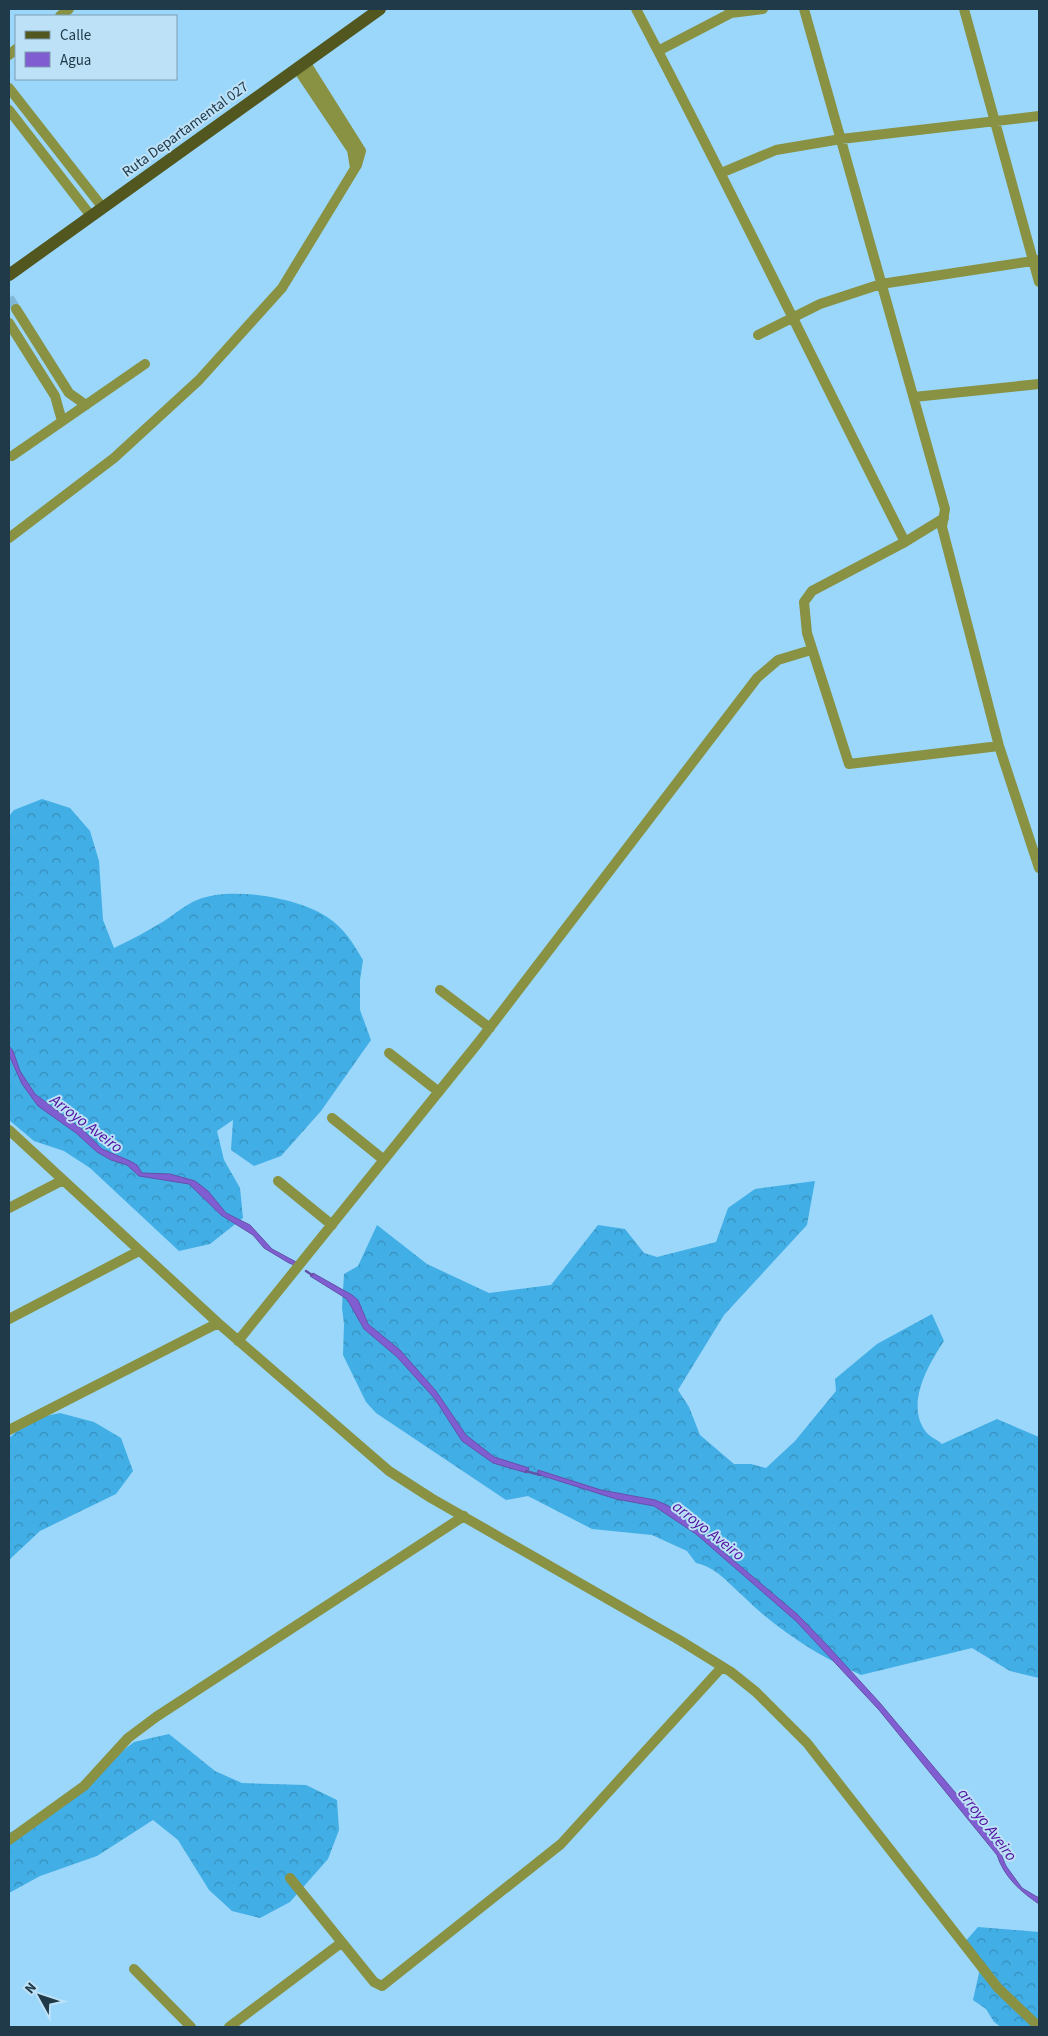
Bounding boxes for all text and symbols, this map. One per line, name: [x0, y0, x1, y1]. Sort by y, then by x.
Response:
legend: [15, 15, 178, 80]
text: Calle: [60, 25, 91, 46]
text: Agua: [60, 50, 91, 71]
street label: Ruta Departamental 027: [118, 76, 253, 182]
water label: Arroyo Aveiro: [45, 1089, 127, 1158]
water label: arroyo Aveiro: [668, 1496, 749, 1566]
water label: arroyo Aveiro: [953, 1784, 1022, 1866]
north arrow: [15, 1971, 65, 2021]
text: N: [20, 1978, 41, 1998]

